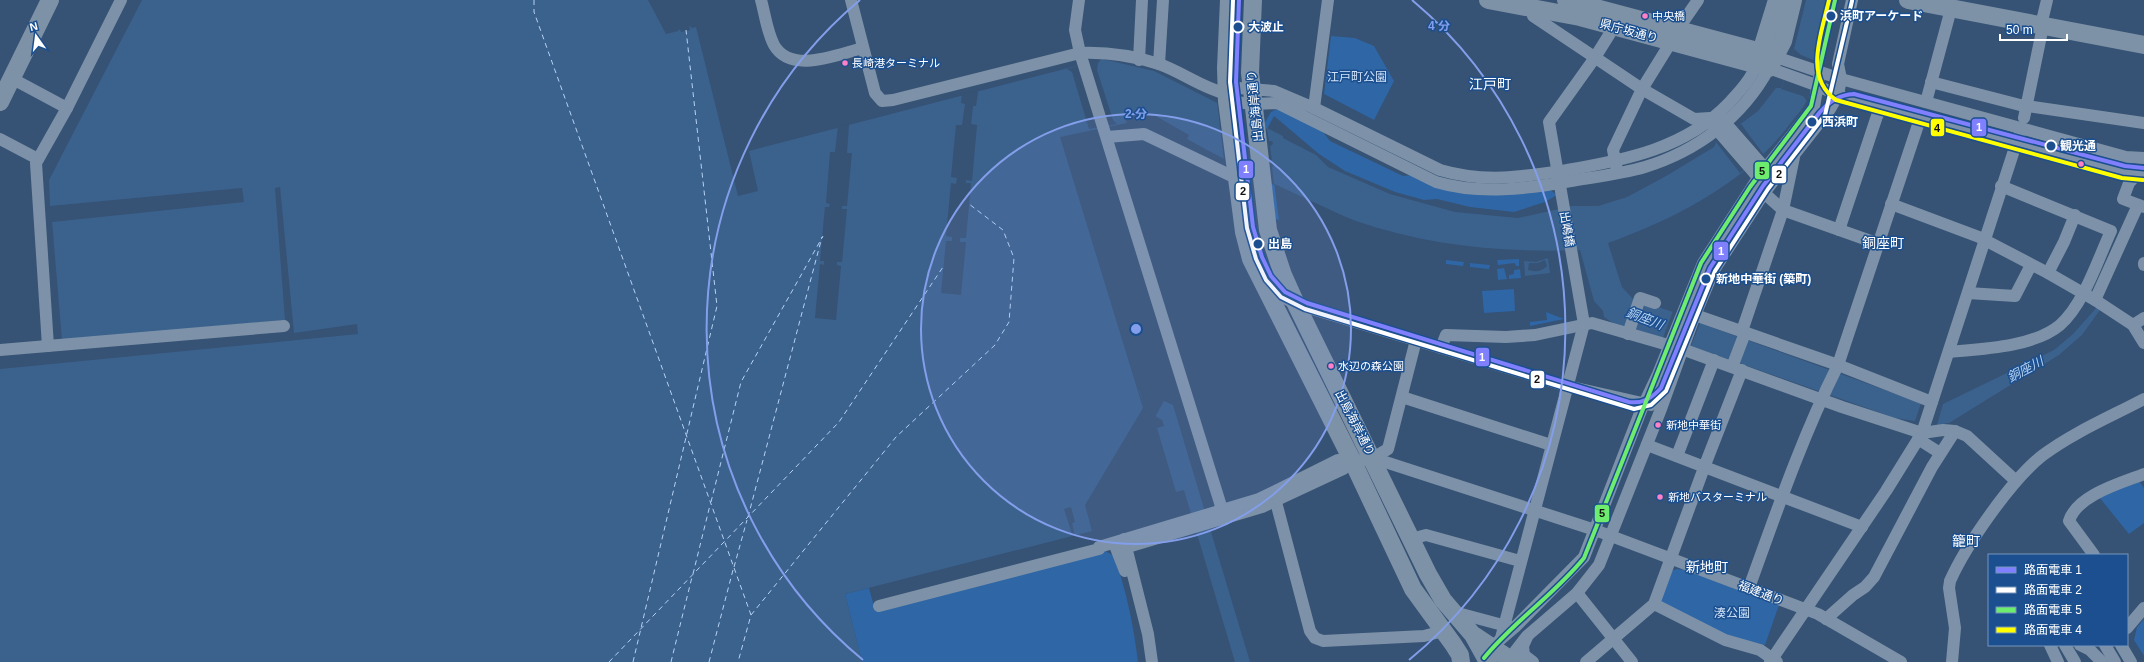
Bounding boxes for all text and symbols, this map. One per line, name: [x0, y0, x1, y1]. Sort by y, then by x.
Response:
marker: 浜町アーケード: [1824, 9, 1838, 23]
place label: 浜町アーケード: [1840, 9, 1923, 23]
place label: 中央橋: [1652, 10, 1685, 22]
marker: 中央橋: [1640, 11, 1650, 21]
north arrow: [16, 16, 56, 56]
street label: 県庁坂通り: [1598, 16, 1660, 46]
scale bar: [2000, 16, 2067, 42]
text: 4 分: [1428, 19, 1450, 33]
text: N: [28, 20, 39, 33]
marker: 大波止: [1231, 20, 1245, 34]
place label: 大波止: [1248, 20, 1284, 34]
text: 50 m: [2006, 23, 2033, 37]
place label: 長崎港ターミナル: [852, 57, 940, 69]
marker: 長崎港ターミナル: [840, 58, 850, 68]
street label: 出島海岸通り: [1244, 69, 1266, 143]
park label: 江戸町公園: [1327, 70, 1387, 84]
district label: 江戸町: [1469, 76, 1511, 92]
text: 2 分: [1125, 107, 1147, 121]
marker: 西浜町: [1805, 115, 1819, 129]
place label: 西浜町: [1822, 115, 1858, 129]
line badge: 4: [1930, 118, 1945, 137]
line badge: 1: [1971, 118, 1987, 137]
text: 1: [1976, 121, 1982, 133]
text: 4: [1934, 122, 1941, 134]
marker: 観光通: [2044, 139, 2058, 153]
place label: 観光通: [2060, 139, 2096, 153]
unlabelled marker: [2076, 159, 2086, 169]
line badge: 1: [1238, 160, 1254, 179]
line badge: 5: [1754, 161, 1770, 180]
text: 1: [1243, 163, 1249, 175]
text: 5: [1759, 165, 1765, 177]
line badge: 2: [1771, 165, 1787, 184]
text: 2: [1776, 168, 1782, 180]
line badge: 2: [1235, 182, 1250, 201]
text: 2: [1240, 185, 1246, 197]
street label: 出嶋橋: [1557, 210, 1577, 248]
district label: 銅座町: [1862, 235, 1904, 251]
marker: 出島: [1251, 237, 1265, 251]
place label: 出島: [1268, 237, 1292, 251]
line badge: 1: [1713, 241, 1729, 261]
text: 1: [1718, 245, 1724, 257]
marker: 新地中華街 (築町): [1699, 272, 1713, 286]
place label: 新地中華街 (築町): [1716, 272, 1811, 286]
water label: 銅座川: [1624, 304, 1668, 333]
centre of rings: [1129, 322, 1143, 336]
line badge: 1: [1475, 347, 1490, 367]
text: 1: [1479, 351, 1485, 363]
water label: 銅座川: [2004, 353, 2048, 385]
place label: 水辺の森公園: [1338, 360, 1404, 372]
marker: 水辺の森公園: [1326, 361, 1336, 371]
line badge: 2: [1530, 370, 1545, 389]
text: 2: [1534, 373, 1540, 385]
street label: 出島海岸通り: [1332, 388, 1378, 458]
place label: 新地中華街: [1666, 419, 1721, 431]
marker: 新地中華街: [1653, 420, 1663, 430]
place label: 新地バスターミナル: [1668, 491, 1767, 503]
marker: 新地バスターミナル: [1655, 492, 1665, 502]
line badge: 5: [1594, 504, 1610, 523]
text: 5: [1599, 507, 1605, 519]
district label: 籠町: [1952, 533, 1980, 549]
legend: [1988, 554, 2128, 646]
district label: 新地町: [1686, 559, 1728, 575]
text: 路面電車 1: [2024, 563, 2082, 577]
street label: 福建通り: [1736, 578, 1786, 608]
text: 路面電車 2: [2024, 583, 2082, 597]
text: 路面電車 5: [2024, 603, 2082, 617]
park label: 湊公園: [1714, 606, 1750, 620]
text: 路面電車 4: [2024, 623, 2082, 637]

